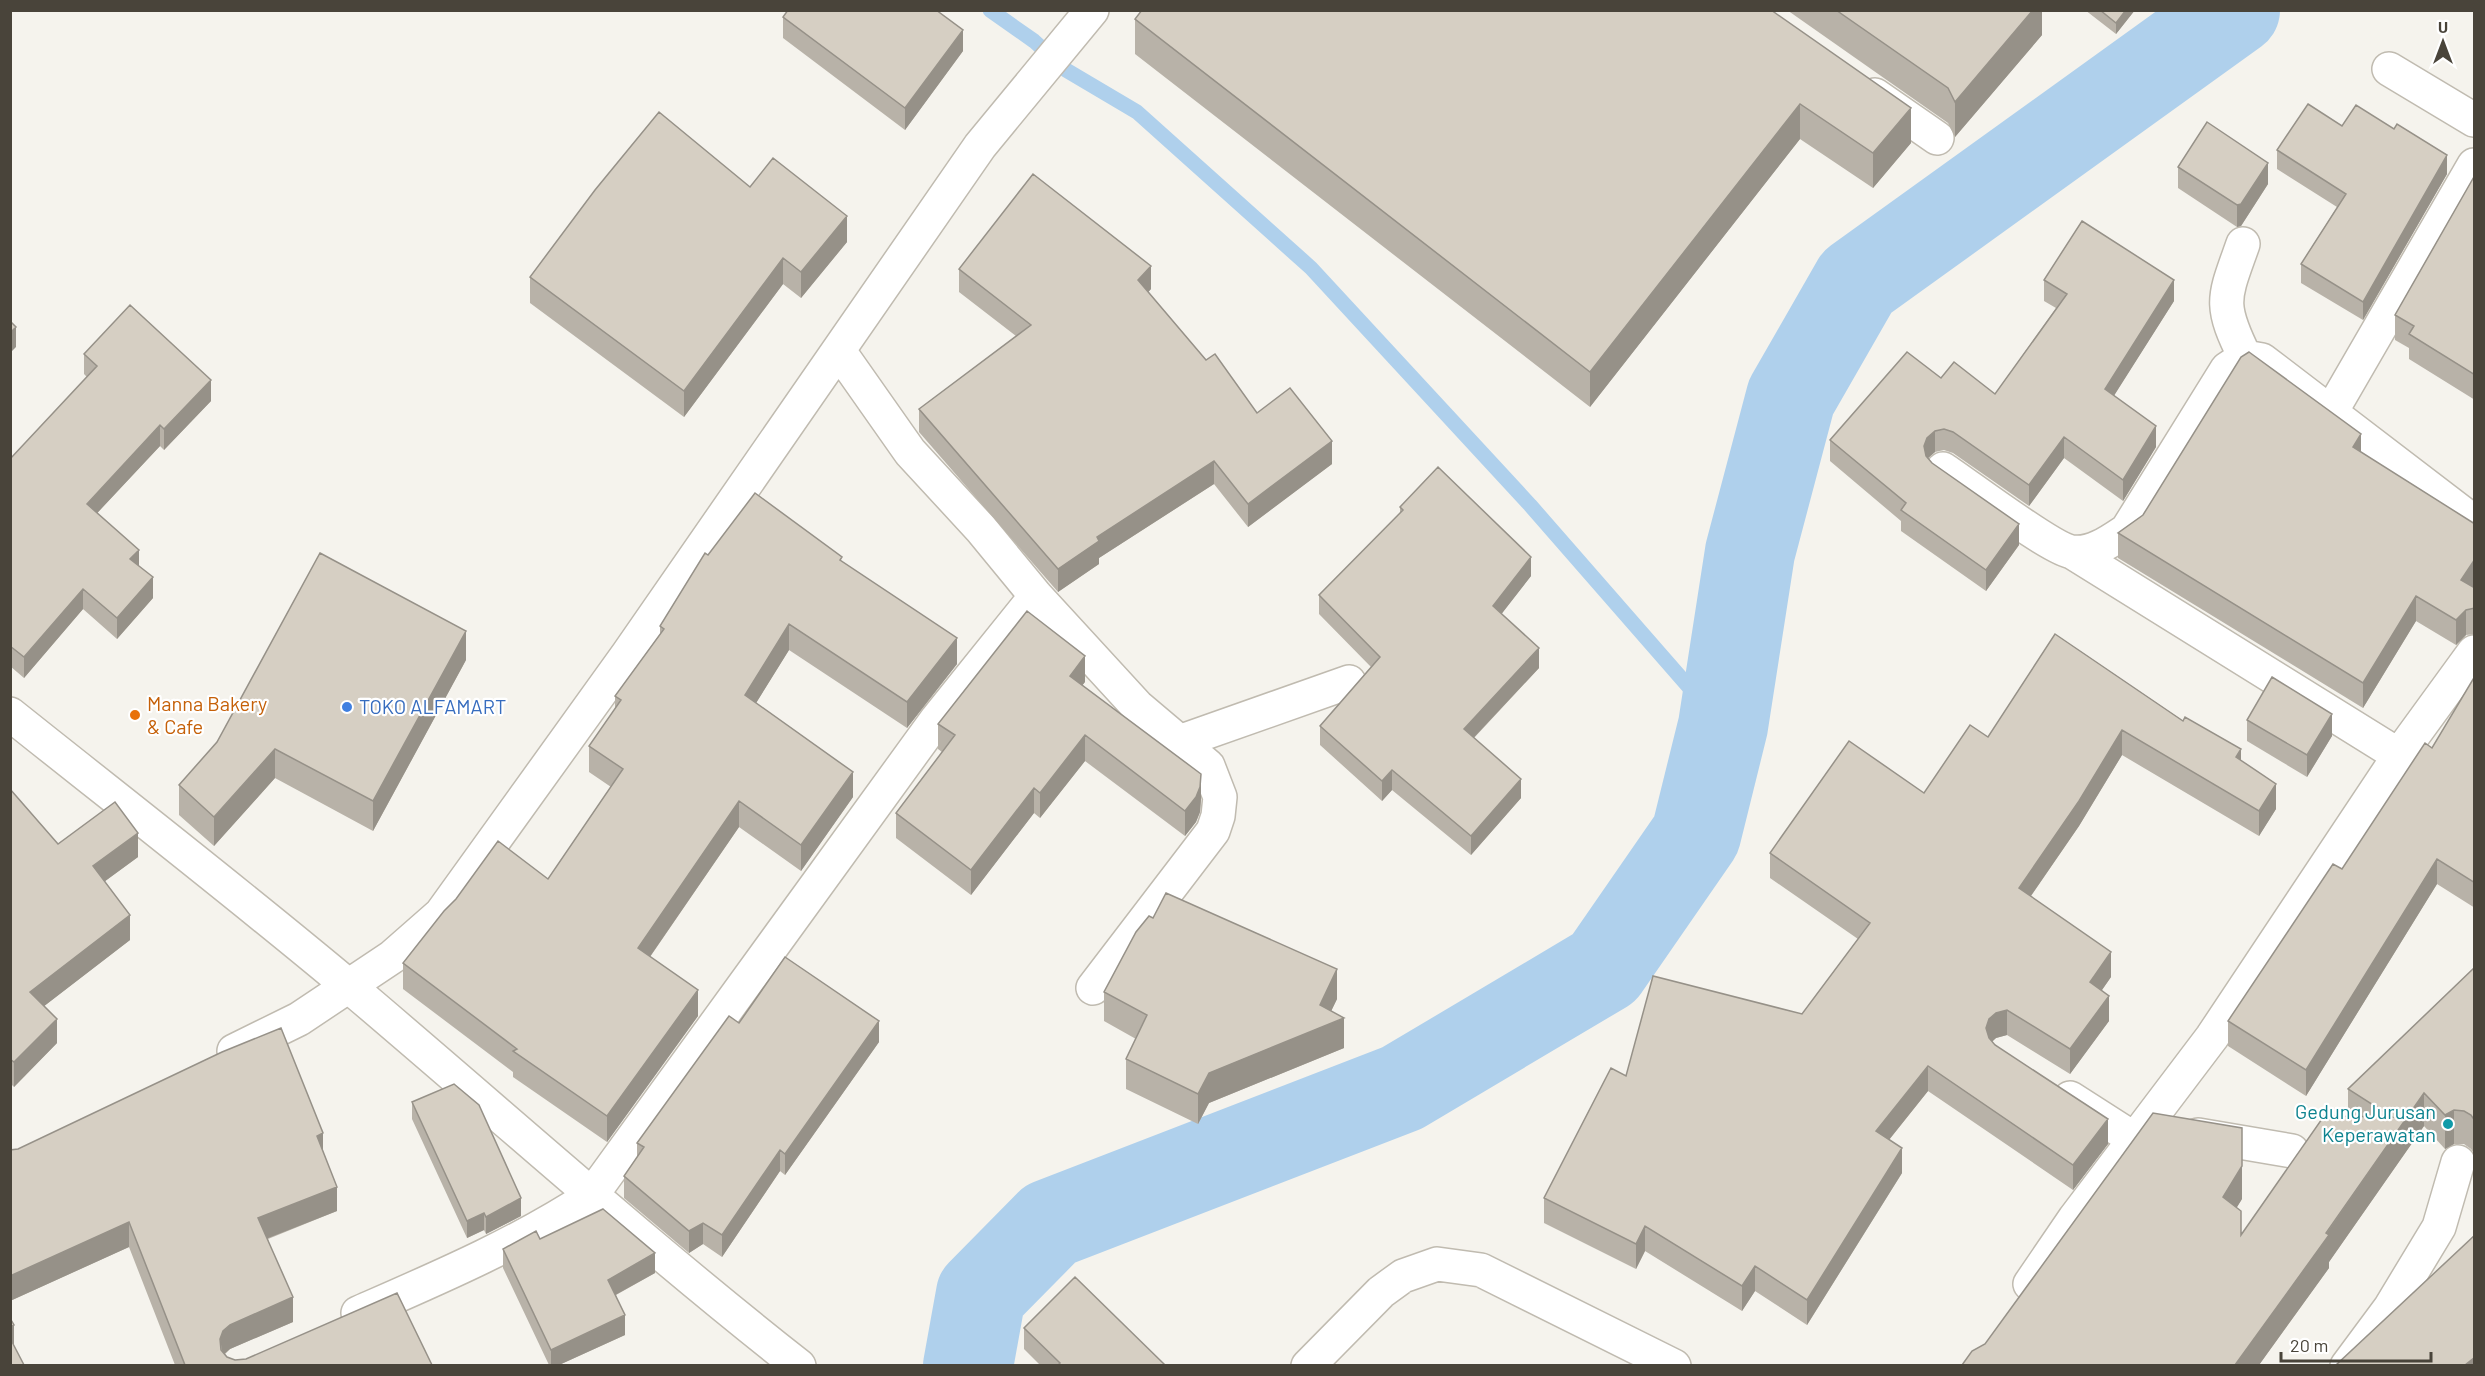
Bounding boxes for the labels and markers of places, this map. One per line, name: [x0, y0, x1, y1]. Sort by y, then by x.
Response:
place label: Manna Bakery & Cafe: [147, 691, 267, 738]
place label: TOKO ALFAMART: [359, 694, 506, 718]
marker: TOKO ALFAMART: [340, 700, 354, 714]
marker: Manna Bakery & Cafe: [128, 708, 142, 722]
place label: Gedung Jurusan Keperawatan: [2295, 1099, 2436, 1146]
marker: Gedung Jurusan Keperawatan: [2441, 1117, 2455, 1131]

